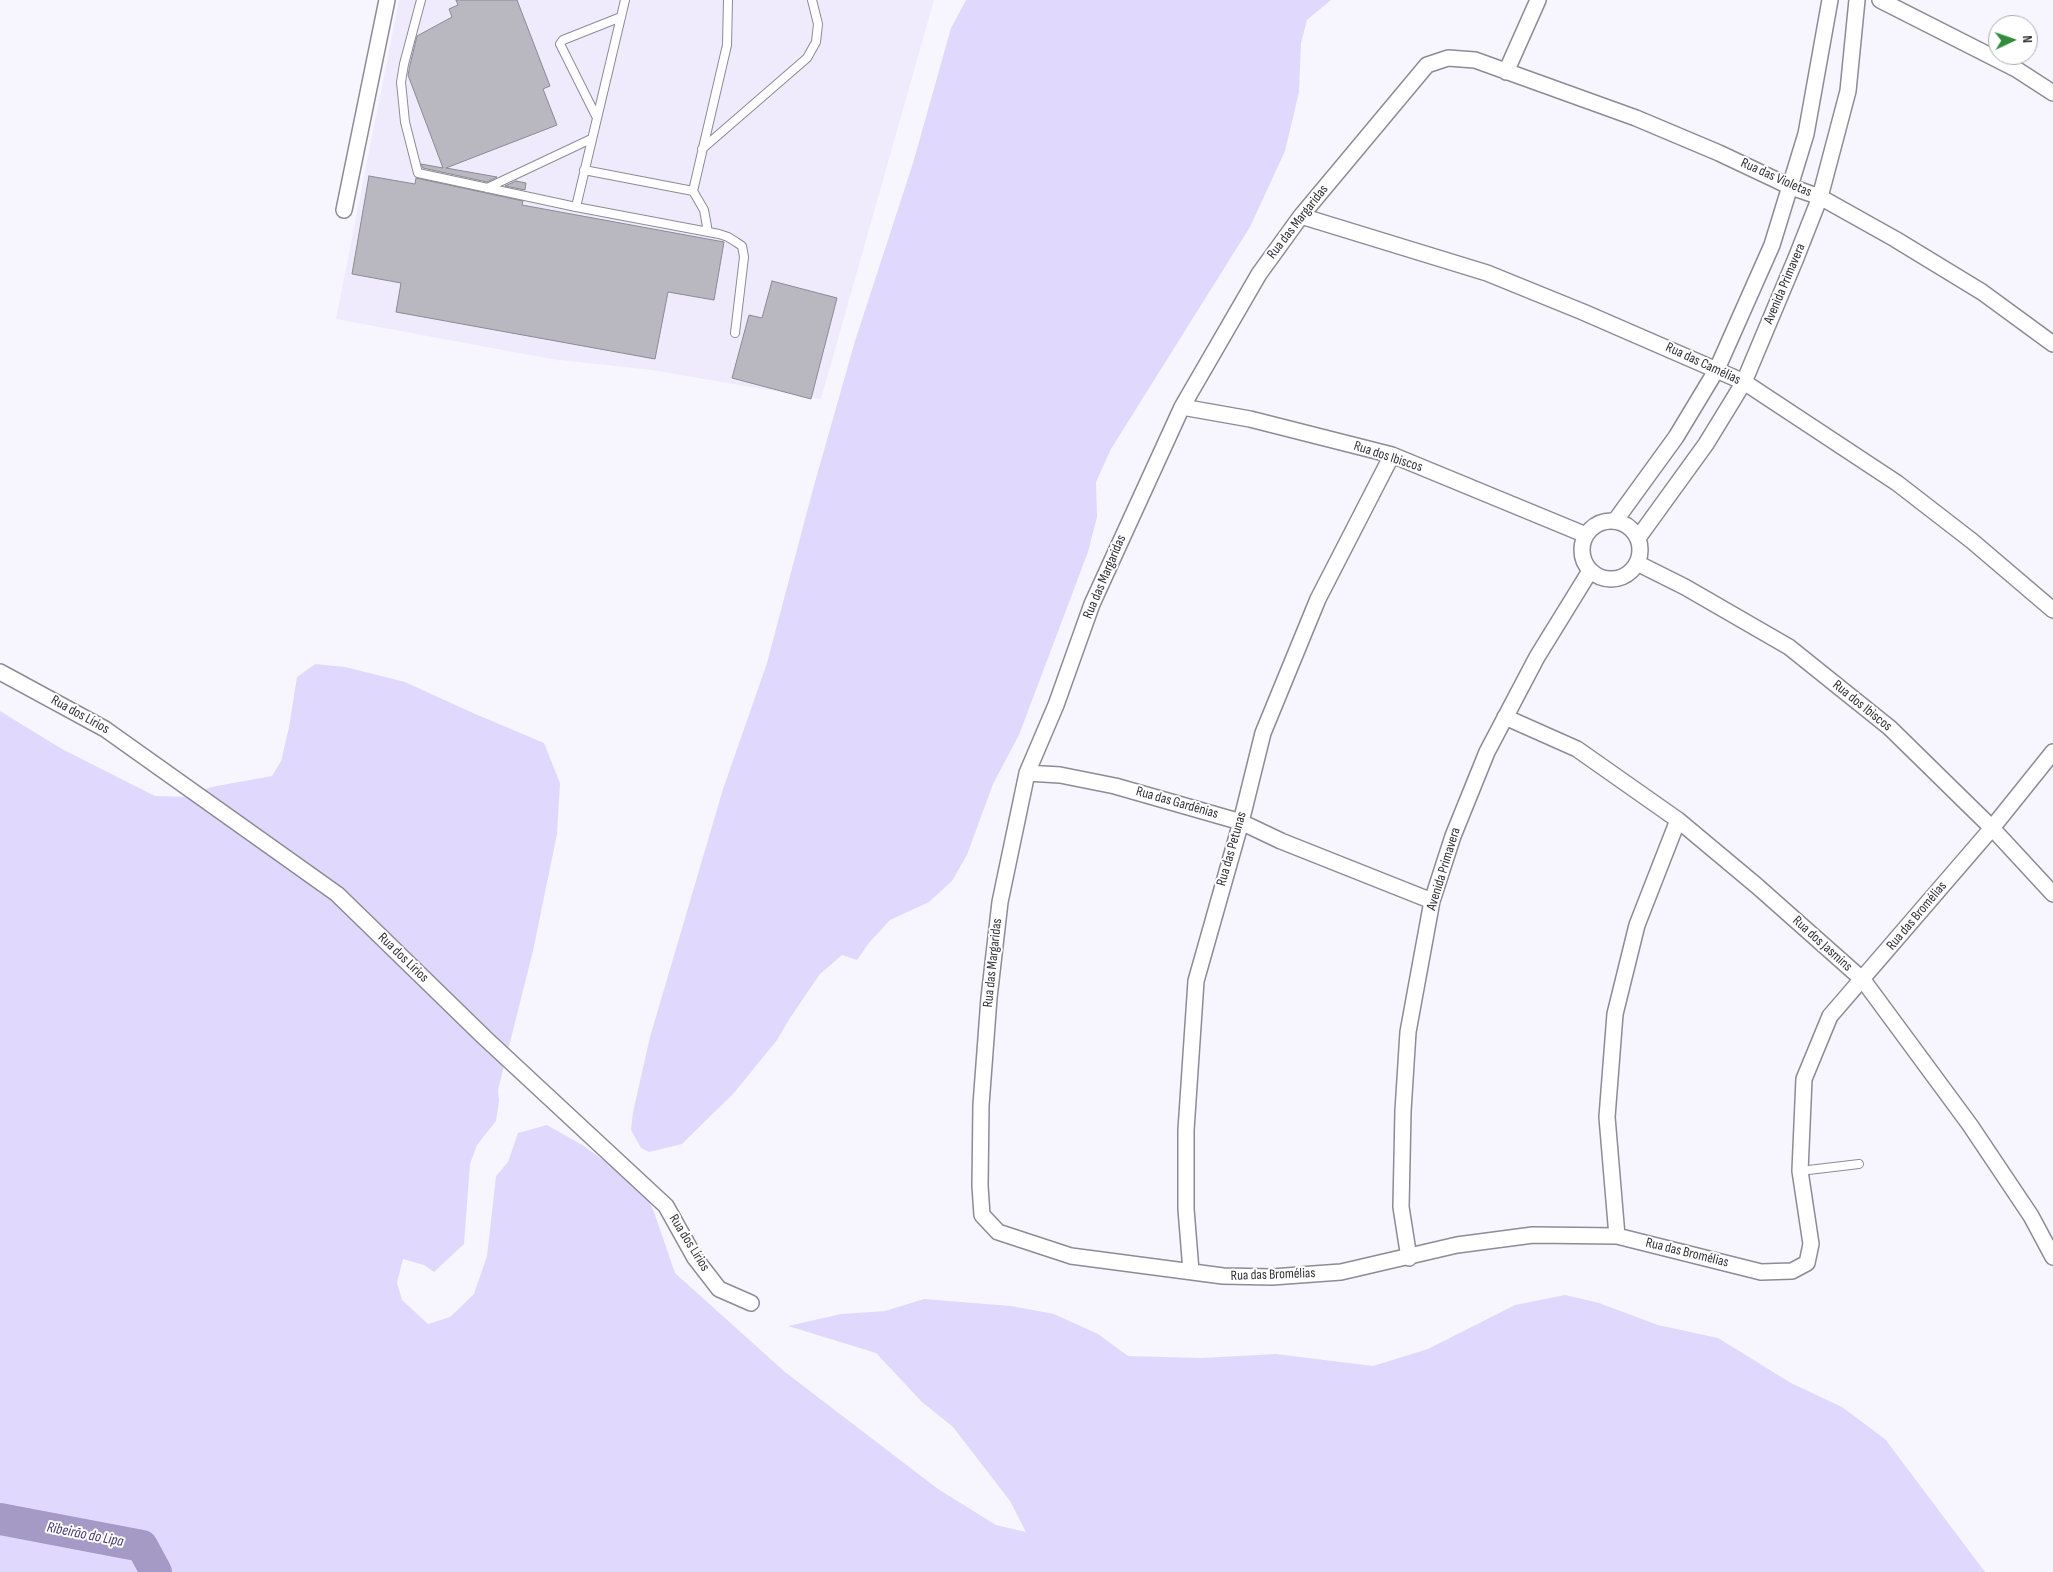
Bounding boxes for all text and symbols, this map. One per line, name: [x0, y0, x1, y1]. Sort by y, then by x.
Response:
north arrow: [1988, 15, 2038, 65]
text: N: [2019, 35, 2036, 43]
street label: Rua das Violetas: [1738, 155, 1814, 201]
street label: Rua das Margaridas: [1264, 182, 1332, 262]
street label: Avenida Primavera: [1761, 241, 1809, 327]
street label: Rua das Camélias: [1663, 339, 1743, 389]
street label: Rua dos Ibiscos: [1351, 438, 1425, 476]
street label: Rua das Margaridas: [1080, 533, 1130, 621]
street label: Rua dos Ibiscos: [1829, 677, 1895, 735]
street label: Rua dos Lírios: [48, 692, 112, 738]
street label: Rua das Gardênias: [1134, 783, 1220, 823]
street label: Rua das Petunas: [1213, 810, 1251, 888]
street label: Avenida Primavera: [1423, 826, 1465, 912]
street label: Rua das Bromélias: [1883, 878, 1951, 954]
street label: Rua dos Jasmins: [1789, 913, 1855, 975]
street label: Rua das Margaridas: [980, 918, 1006, 1008]
street label: Rua dos Lírios: [374, 930, 432, 986]
street label: Rua dos Lírios: [665, 1211, 713, 1275]
street label: Rua das Bromélias: [1644, 1235, 1730, 1271]
street label: Rua das Bromélias: [1230, 1265, 1316, 1285]
water label: Ribeirão do Lipa: [45, 1519, 125, 1551]

